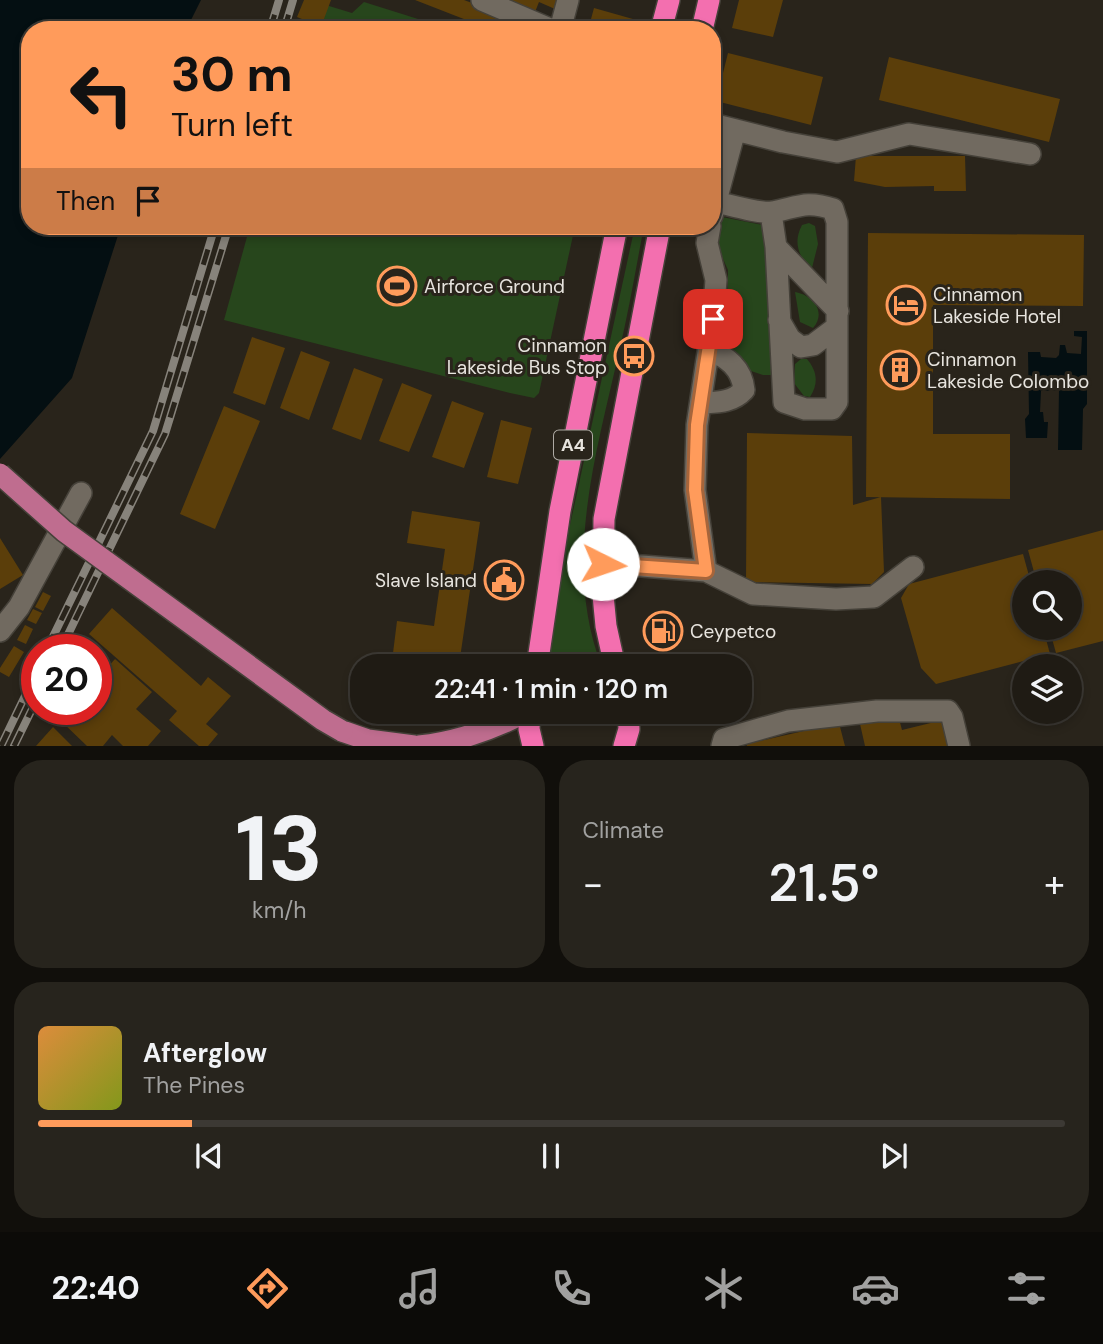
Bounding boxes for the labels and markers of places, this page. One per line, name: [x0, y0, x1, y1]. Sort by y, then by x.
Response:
sports icon: Airforce Ground: [376, 265, 418, 307]
place label: Airforce Ground: [424, 274, 565, 299]
place label: Cinnamon Lakeside Hotel: [933, 282, 1061, 329]
hotel icon: Cinnamon Lakeside Hotel: [885, 284, 927, 326]
pin: [683, 289, 743, 349]
place label: Cinnamon Lakeside Bus Stop: [447, 333, 607, 380]
bus stop icon: Cinnamon Lakeside Bus Stop: [613, 335, 655, 377]
place label: Cinnamon Lakeside Colombo: [927, 347, 1089, 394]
building icon: Cinnamon Lakeside Colombo: [879, 349, 921, 391]
public building icon: Slave Island: [483, 559, 525, 601]
place label: Slave Island: [375, 568, 477, 593]
fuel station icon: Ceypetco: [642, 610, 684, 652]
place label: Ceypetco: [690, 619, 776, 644]

